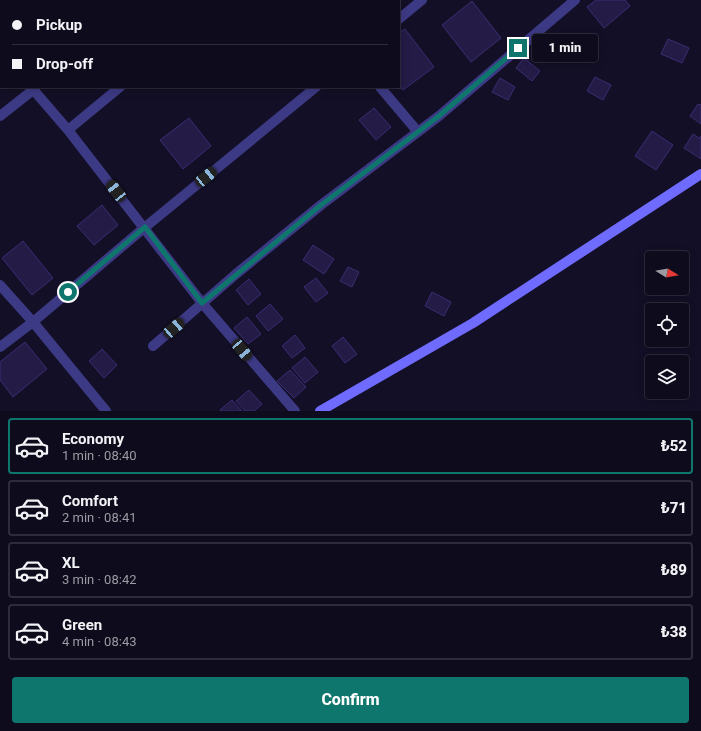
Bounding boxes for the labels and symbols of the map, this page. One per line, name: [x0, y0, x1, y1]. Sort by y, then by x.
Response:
callout: 1 min: [532, 34, 598, 62]
route end: [509, 39, 527, 57]
car: [193, 165, 219, 189]
car: [104, 178, 128, 204]
north arrow: [645, 251, 689, 295]
route start: [59, 283, 77, 301]
car: [161, 316, 187, 340]
car: [230, 337, 254, 363]

